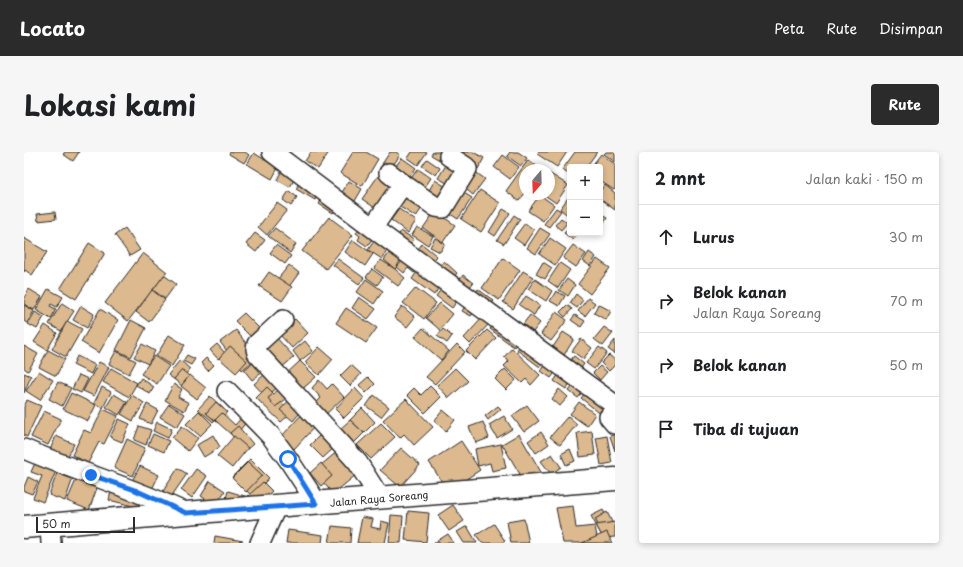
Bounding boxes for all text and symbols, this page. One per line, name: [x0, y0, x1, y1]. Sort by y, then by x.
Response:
text: Locato: [20, 14, 85, 42]
text: Peta: [774, 18, 804, 39]
text: Rute: [826, 18, 857, 39]
text: Disimpan: [879, 18, 943, 39]
text: Lokasi kami: [24, 83, 196, 126]
button: Rute: [871, 84, 939, 125]
north arrow: [519, 164, 555, 200]
map controls: [567, 164, 603, 236]
button: +: [567, 164, 603, 200]
text: 2 mnt: [655, 165, 706, 191]
text: Jalan kaki · 150 m: [806, 169, 923, 188]
button: −: [567, 200, 603, 236]
text: Lurus: [693, 225, 734, 248]
icon: ahead: [655, 226, 677, 248]
text: 30 m: [889, 227, 923, 246]
text: Belok kanan: [693, 280, 787, 303]
icon: right: [655, 290, 677, 312]
text: 70 m: [890, 291, 923, 310]
text: Jalan Raya Soreang: [693, 303, 821, 322]
text: Belok kanan: [693, 353, 787, 376]
icon: right: [655, 354, 677, 376]
text: 50 m: [889, 355, 923, 374]
text: Tiba di tujuan: [693, 417, 799, 440]
icon: arrive: [655, 418, 677, 440]
route start: [279, 450, 297, 468]
route end: [82, 466, 100, 484]
street label: Jalan Raya Soreang: [329, 486, 429, 511]
scale bar: [36, 515, 135, 534]
text: 50 m: [42, 515, 71, 532]

